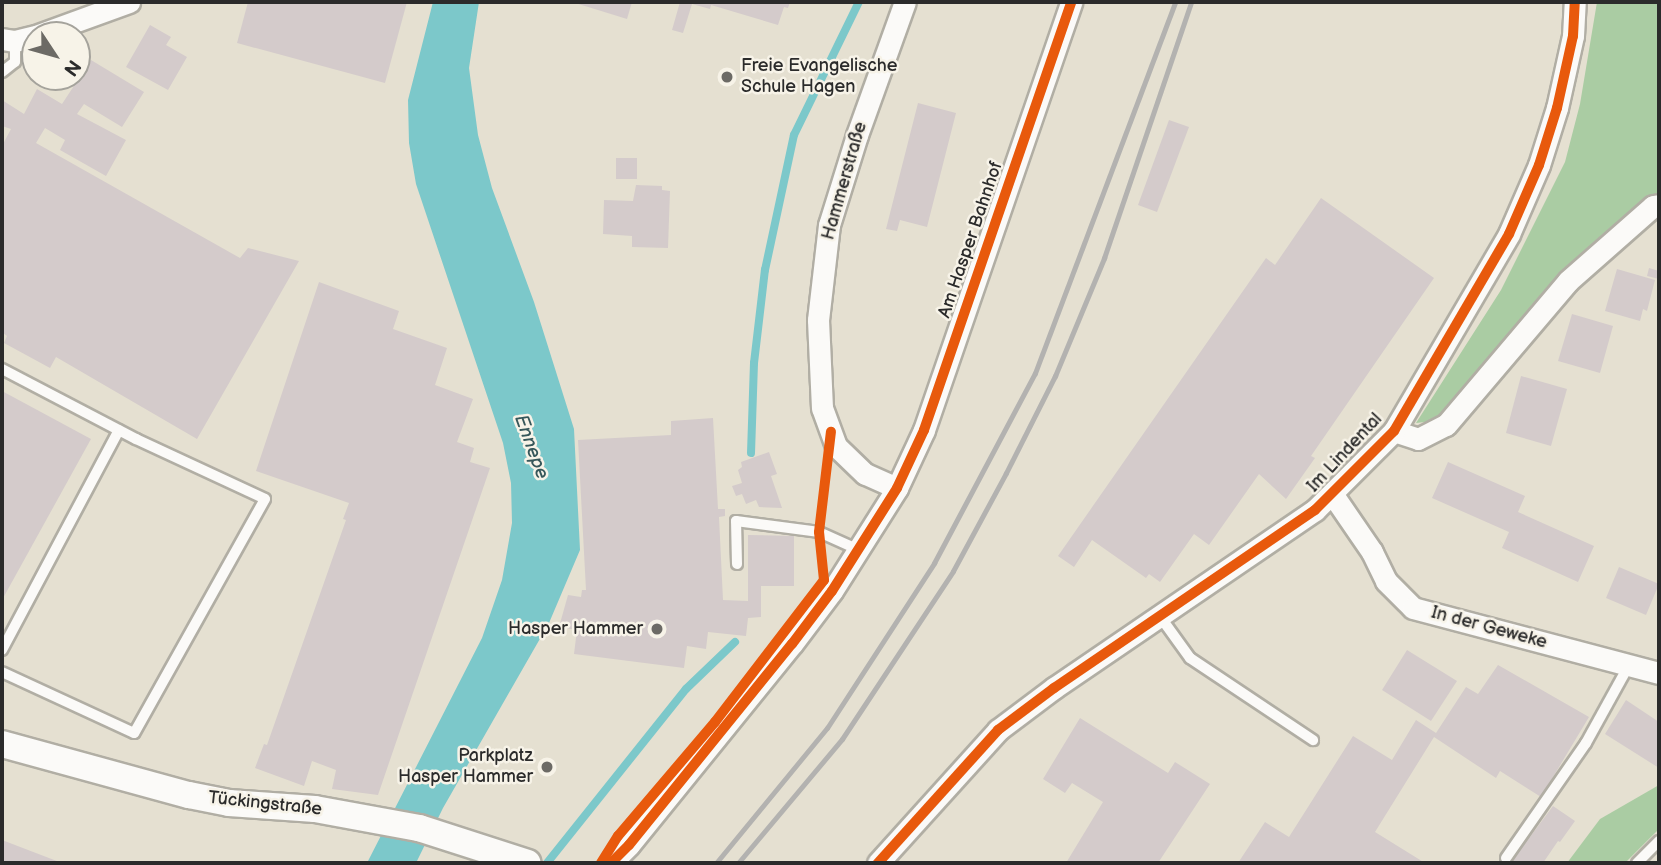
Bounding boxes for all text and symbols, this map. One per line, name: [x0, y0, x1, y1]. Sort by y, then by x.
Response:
north arrow: [21, 21, 91, 91]
text: N: [58, 55, 85, 80]
place label: Freie Evangelische Schule Hagen: [741, 56, 897, 98]
marker: Freie Evangelische Schule Hagen: [719, 69, 735, 85]
street label: Hammerstraße: [818, 119, 872, 243]
street label: Am Hasper Bahnhof: [934, 159, 1008, 321]
street label: Im Lindental: [1303, 409, 1387, 497]
water label: Ennepe: [509, 412, 553, 482]
street label: In der Geweke: [1429, 602, 1549, 654]
place label: Hasper Hammer: [508, 618, 643, 640]
marker: Hasper Hammer: [649, 621, 665, 637]
place label: Parkplatz Hasper Hammer: [398, 746, 533, 788]
marker: Parkplatz Hasper Hammer: [539, 759, 555, 775]
street label: Tückingstraße: [207, 787, 323, 821]

